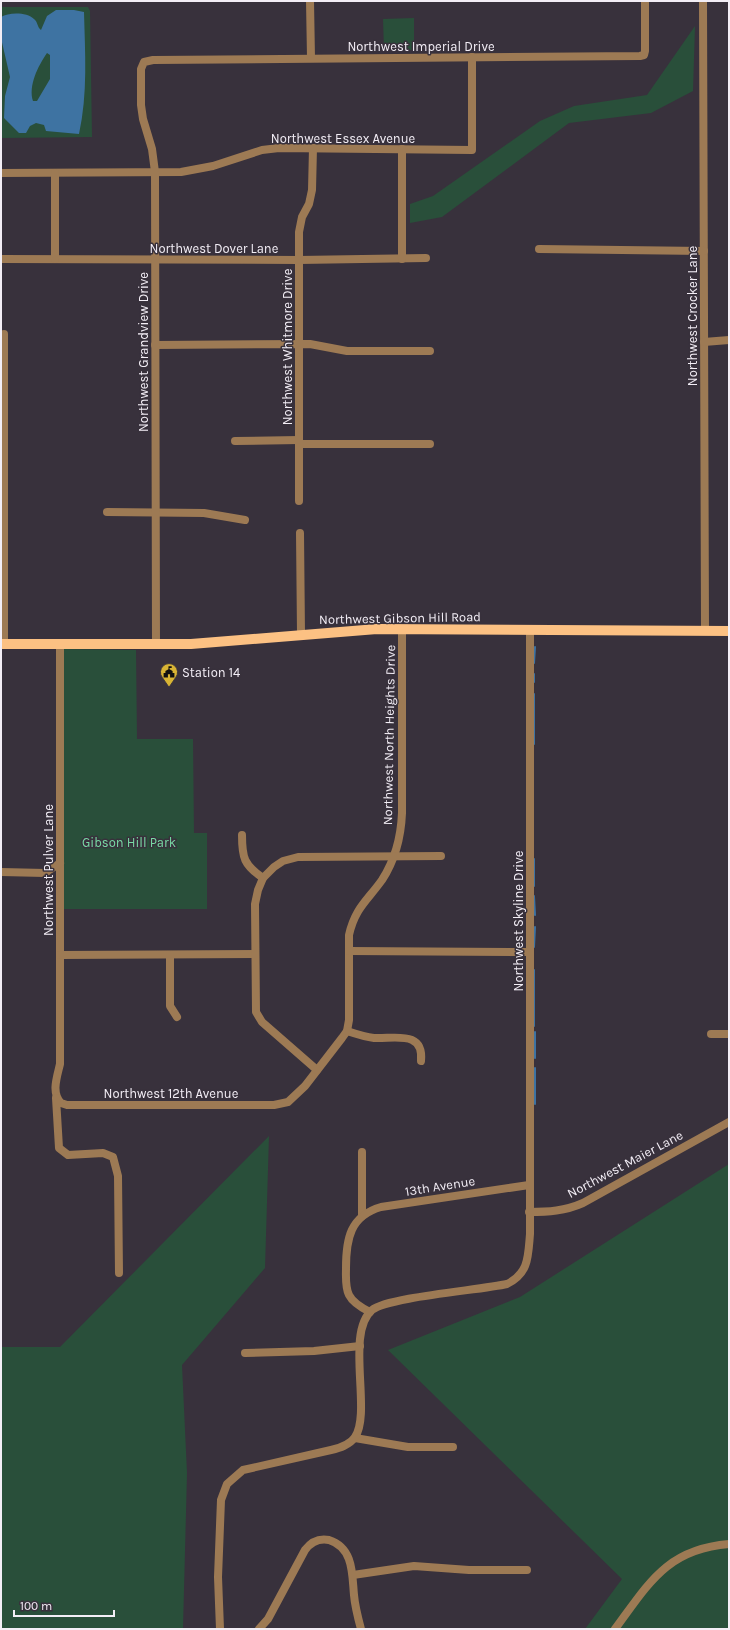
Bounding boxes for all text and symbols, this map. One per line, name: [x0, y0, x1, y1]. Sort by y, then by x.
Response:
street label: Northwest Imperial Drive: [347, 39, 495, 54]
street label: Northwest Essex Avenue: [271, 131, 416, 146]
street label: Northwest Dover Lane: [150, 241, 279, 256]
street label: Northwest Crocker Lane: [685, 246, 700, 386]
street label: Northwest Whitmore Drive: [280, 268, 295, 425]
street label: Northwest Grandview Drive: [136, 272, 151, 432]
street label: Northwest Gibson Hill Road: [319, 609, 481, 627]
street label: Northwest North Heights Drive: [380, 644, 398, 825]
public building icon: Station 14: [159, 662, 179, 687]
place label: Station 14: [182, 665, 240, 680]
street label: Northwest Pulver Lane: [41, 804, 56, 936]
park label: Gibson Hill Park: [82, 835, 176, 850]
street label: Northwest Skyline Drive: [511, 850, 526, 991]
street label: Northwest 12th Avenue: [104, 1086, 239, 1101]
street label: Northwest Maier Lane: [565, 1127, 686, 1201]
street label: 13th Avenue: [404, 1173, 476, 1199]
scale bar: [14, 1592, 114, 1618]
text: 100 m: [20, 1599, 52, 1613]

